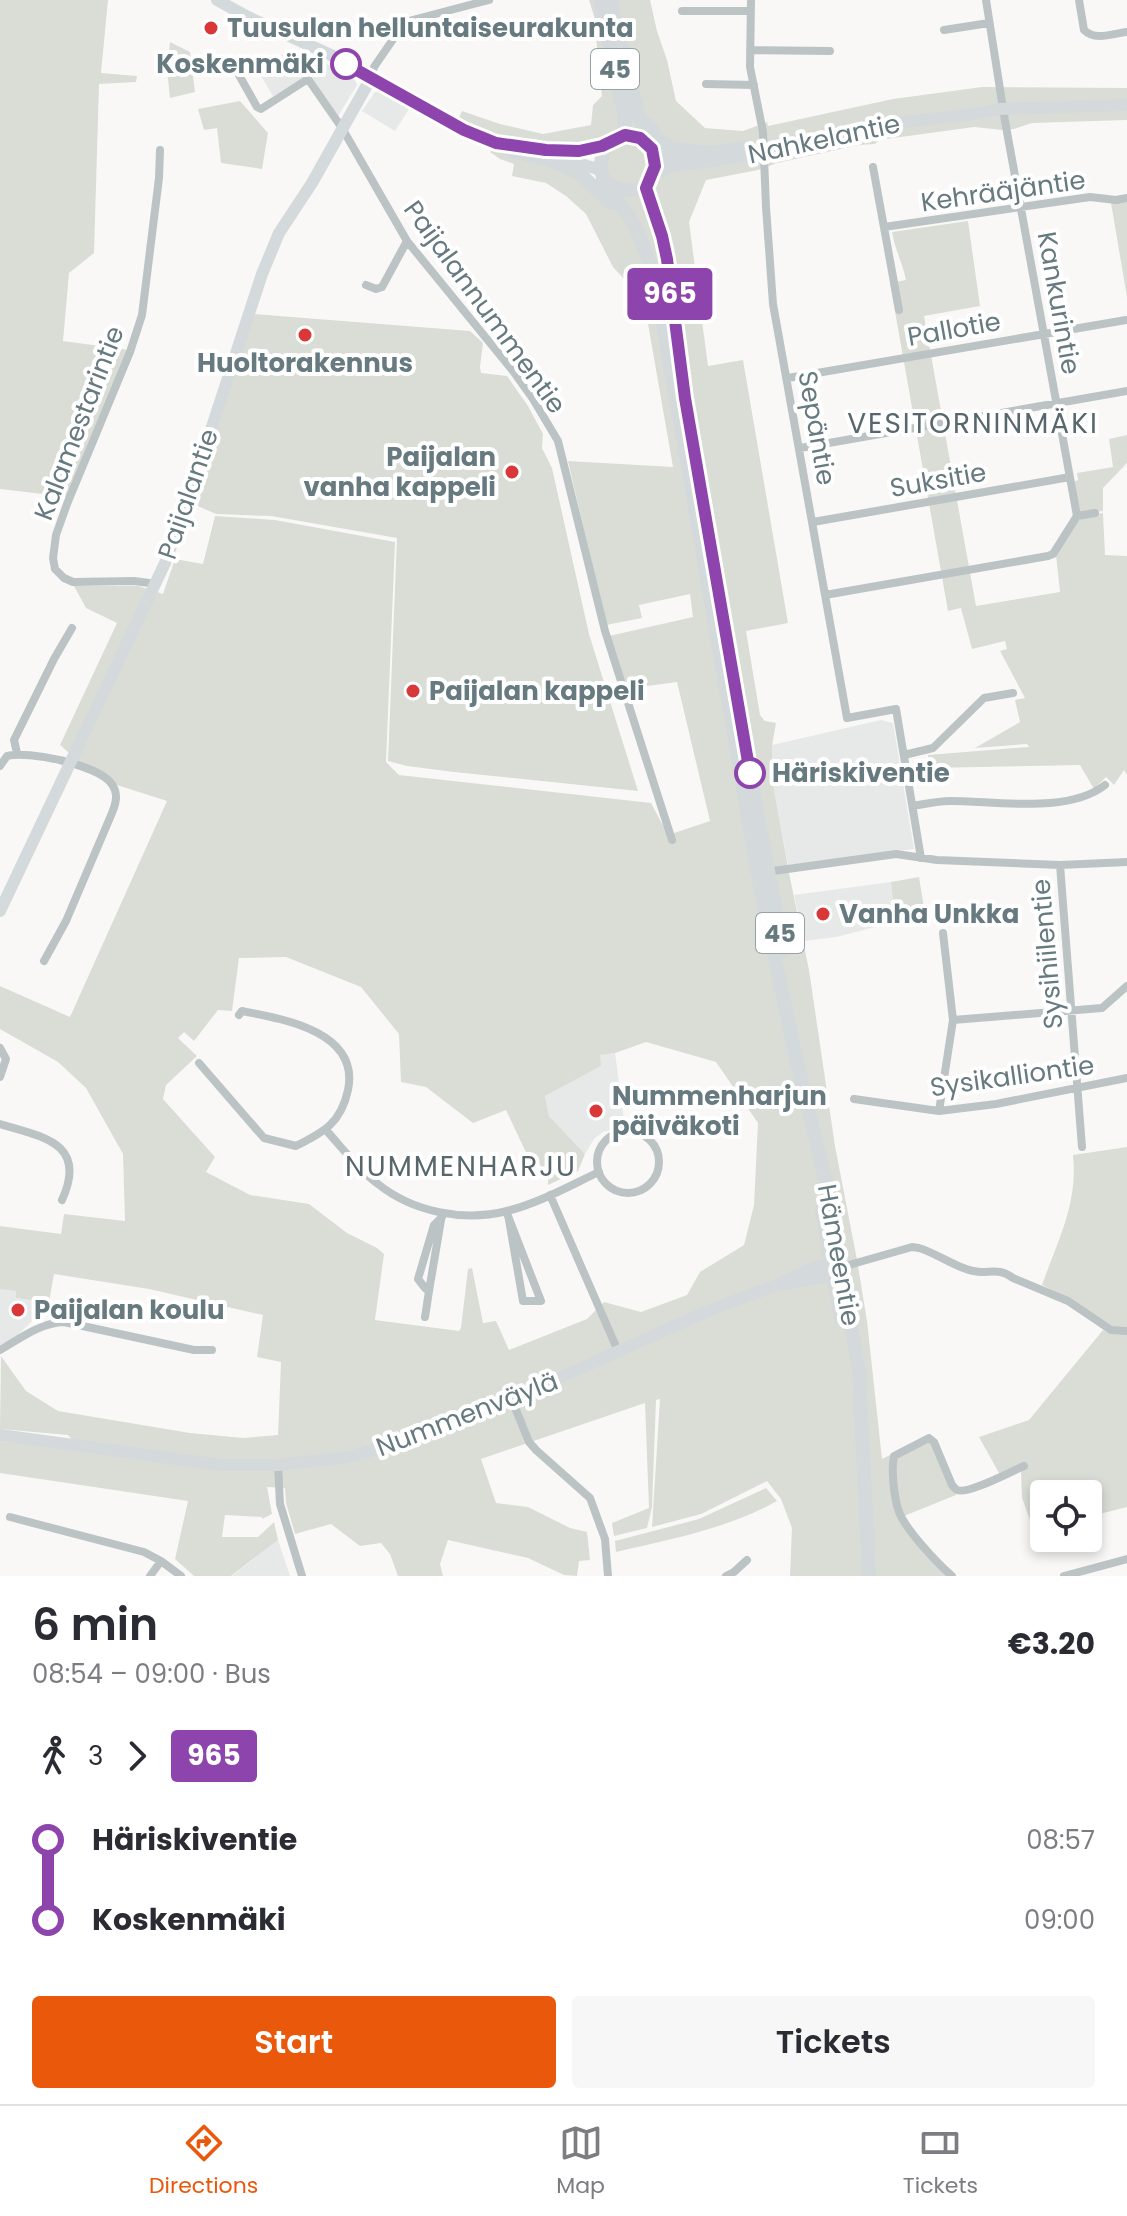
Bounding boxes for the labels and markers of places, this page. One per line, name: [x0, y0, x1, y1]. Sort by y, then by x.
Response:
place label: Tuusulan helluntaiseurakunta: [227, 10, 634, 46]
marker: Tuusulan helluntaiseurakunta: [202, 19, 220, 37]
place label: Koskenmäki: [156, 46, 324, 82]
marker: Koskenmäki: [331, 49, 361, 79]
marker: Huoltorakennus: [296, 326, 314, 344]
place label: Huoltorakennus: [197, 345, 413, 381]
place label: Paijalan vanha kappeli: [303, 439, 496, 505]
marker: Paijalan vanha kappeli: [503, 463, 521, 481]
place label: Paijalan kappeli: [429, 673, 645, 709]
marker: Paijalan kappeli: [404, 682, 422, 700]
place label: Häriskiventie: [772, 755, 950, 791]
marker: Häriskiventie: [735, 758, 765, 788]
place label: Vanha Unkka: [839, 896, 1020, 932]
marker: Vanha Unkka: [814, 905, 832, 923]
place label: Nummenharjun päiväkoti: [612, 1078, 827, 1144]
marker: Nummenharjun päiväkoti: [587, 1102, 605, 1120]
place label: Paijalan koulu: [34, 1292, 225, 1328]
marker: Paijalan koulu: [9, 1301, 27, 1319]

